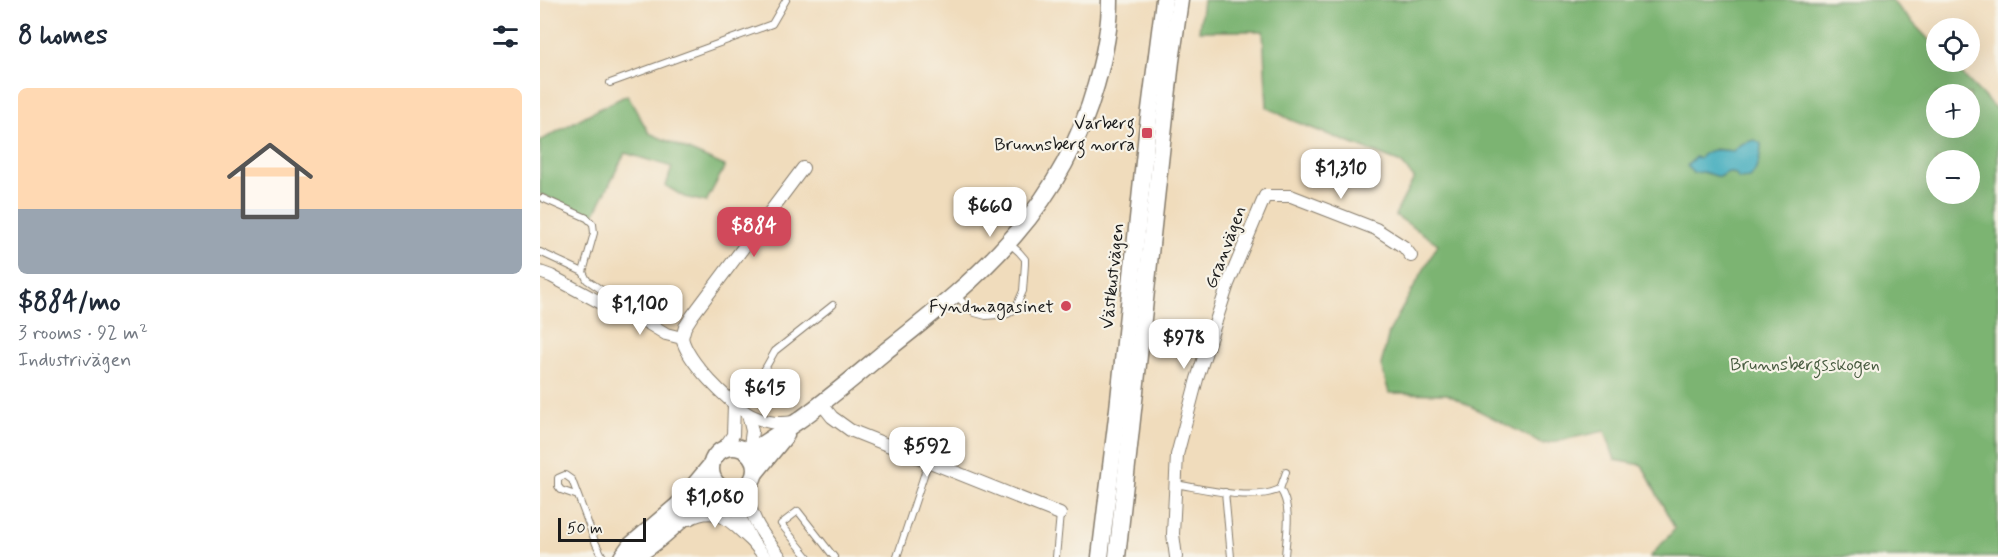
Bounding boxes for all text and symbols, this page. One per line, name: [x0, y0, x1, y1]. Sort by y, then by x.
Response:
map controls: [1926, 18, 1980, 204]
button: locate: [1926, 18, 1980, 72]
text: 8 homes: [18, 19, 108, 53]
icon: filters: [489, 20, 522, 53]
button: +: [1926, 84, 1980, 138]
place label: Varberg Brunnsberg norra: [994, 112, 1135, 159]
marker: Varberg Brunnsberg norra: [1140, 126, 1154, 140]
icon: home: [216, 127, 324, 235]
pin: $1,310: [1292, 149, 1390, 200]
button: −: [1926, 150, 1980, 204]
text: $1,310: [1315, 155, 1367, 182]
pin: $660: [954, 187, 1026, 238]
text: $660: [967, 193, 1013, 220]
street label: Granvägen: [1199, 202, 1253, 292]
pin: $884: [718, 207, 790, 258]
text: $884: [731, 213, 777, 240]
street label: Västkustvägen: [1095, 222, 1130, 330]
pin: $1,100: [591, 285, 689, 336]
text: $884/mo: [18, 286, 121, 320]
text: $1,100: [612, 291, 668, 318]
place label: Fyndmagasinet: [929, 295, 1054, 320]
marker: Fyndmagasinet: [1059, 299, 1073, 313]
pin: $978: [1148, 319, 1220, 370]
text: 3 rooms · 92 m²: [18, 320, 148, 347]
text: $978: [1163, 325, 1205, 352]
text: Industrivägen: [18, 347, 132, 374]
park label: Brunnsbergsskogen: [1730, 353, 1880, 379]
pin: $615: [729, 369, 801, 420]
text: $615: [744, 375, 786, 402]
pin: $592: [891, 427, 963, 478]
text: $592: [903, 433, 951, 460]
pin: $1,080: [666, 478, 764, 529]
text: $1,080: [686, 484, 744, 511]
scale bar: [558, 515, 646, 542]
text: 50 m: [567, 518, 603, 539]

